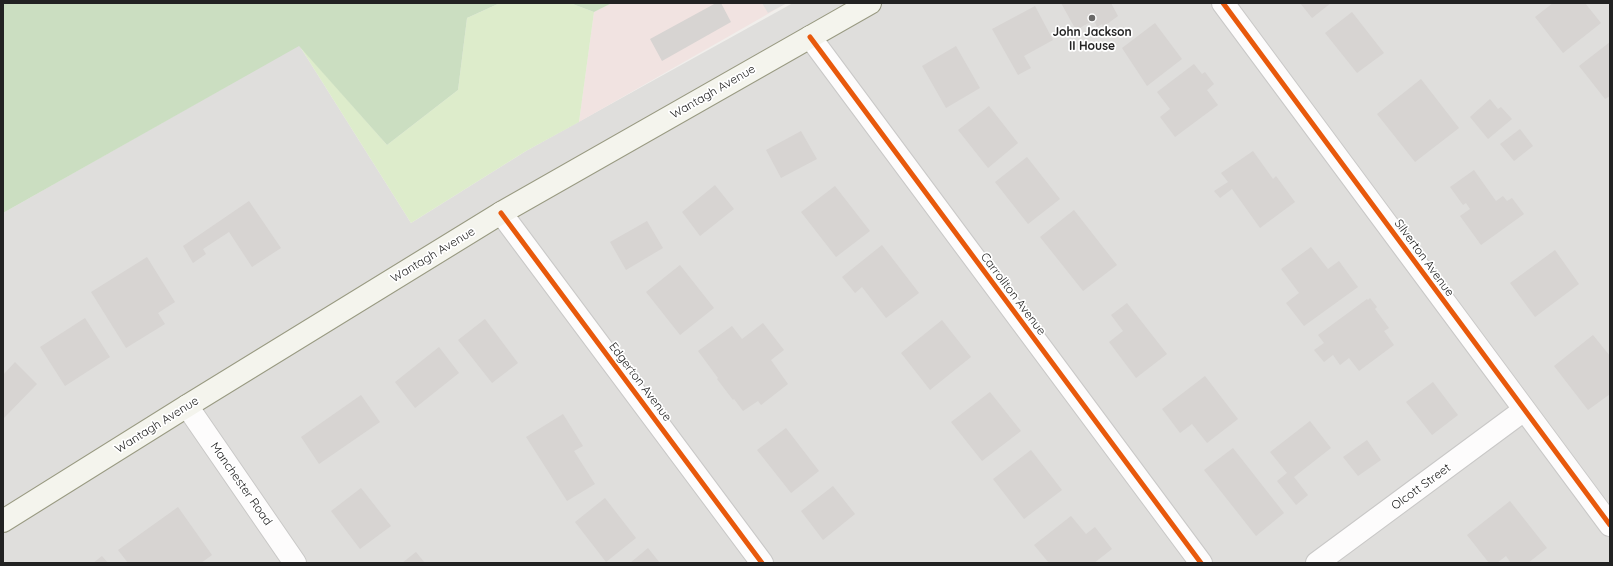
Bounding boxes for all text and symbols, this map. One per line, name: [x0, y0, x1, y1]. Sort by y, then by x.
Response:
marker: John Jackson II House: [1087, 13, 1097, 23]
place label: John Jackson II House: [1052, 25, 1132, 53]
street label: Wantagh Avenue: [668, 62, 758, 122]
street label: Silverton Avenue: [1391, 217, 1457, 299]
street label: Wantagh Avenue: [388, 224, 478, 286]
street label: Carrollton Avenue: [977, 250, 1049, 338]
street label: Edgerton Avenue: [606, 340, 674, 424]
street label: Wantagh Avenue: [113, 394, 201, 456]
street label: Manchester Road: [207, 440, 275, 528]
street label: Olcott Street: [1389, 461, 1453, 513]

